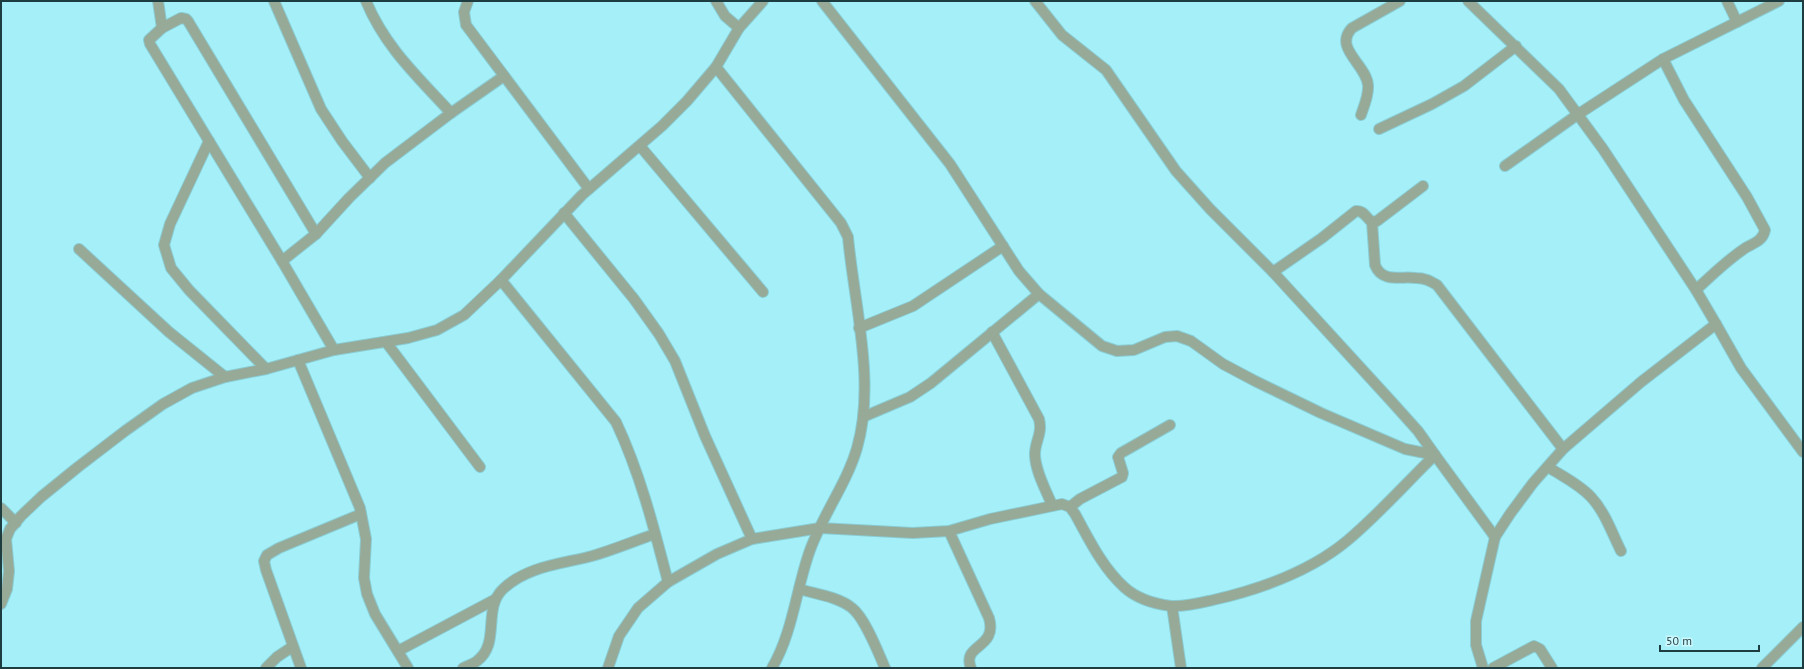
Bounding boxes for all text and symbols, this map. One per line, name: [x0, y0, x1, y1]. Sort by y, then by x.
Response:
scale bar: [1660, 627, 1759, 653]
text: 50 m: [1666, 633, 1692, 648]

